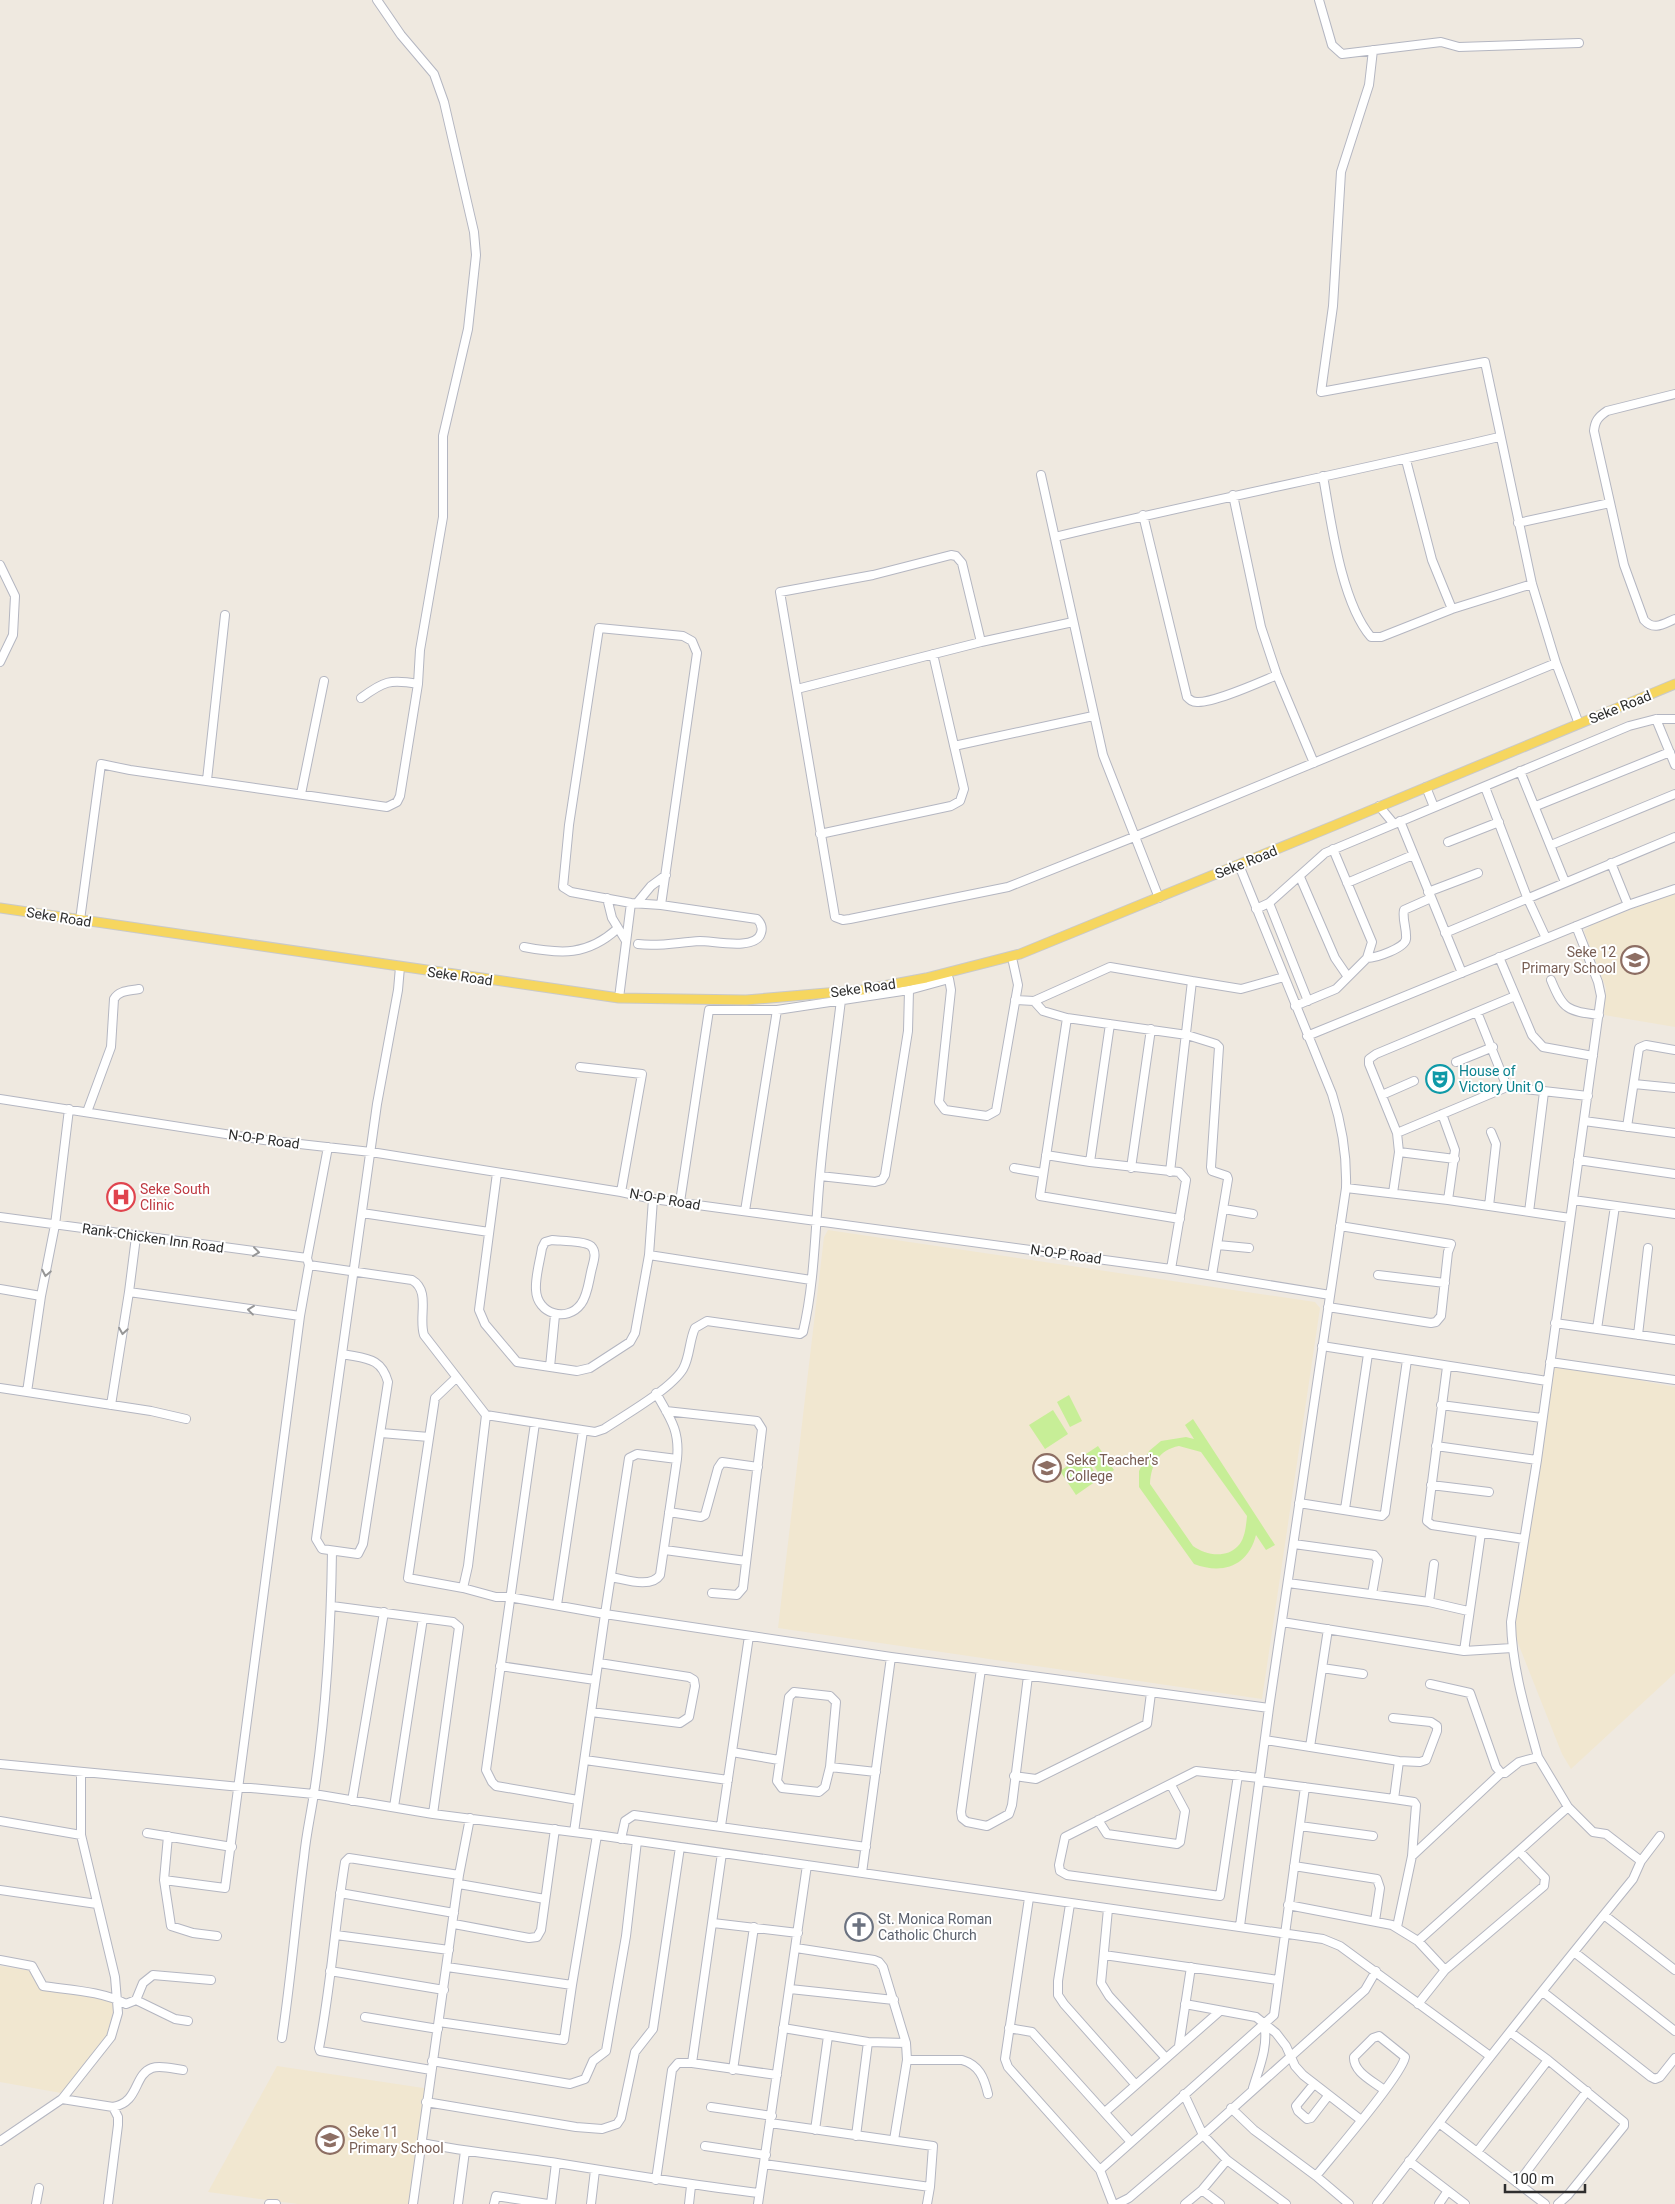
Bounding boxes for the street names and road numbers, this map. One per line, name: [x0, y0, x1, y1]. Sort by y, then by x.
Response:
street label: Seke Road: [1587, 687, 1653, 727]
street label: Seke Road: [1213, 842, 1279, 882]
street label: Seke Road: [25, 904, 93, 930]
street label: Seke Road: [426, 964, 494, 988]
street label: Seke Road: [829, 976, 897, 1000]
street label: N-O-P Road: [227, 1126, 301, 1152]
street label: N-O-P Road: [628, 1185, 702, 1213]
street label: Rank-Chicken Inn Road: [81, 1220, 225, 1256]
street label: N-O-P Road: [1029, 1241, 1103, 1267]

